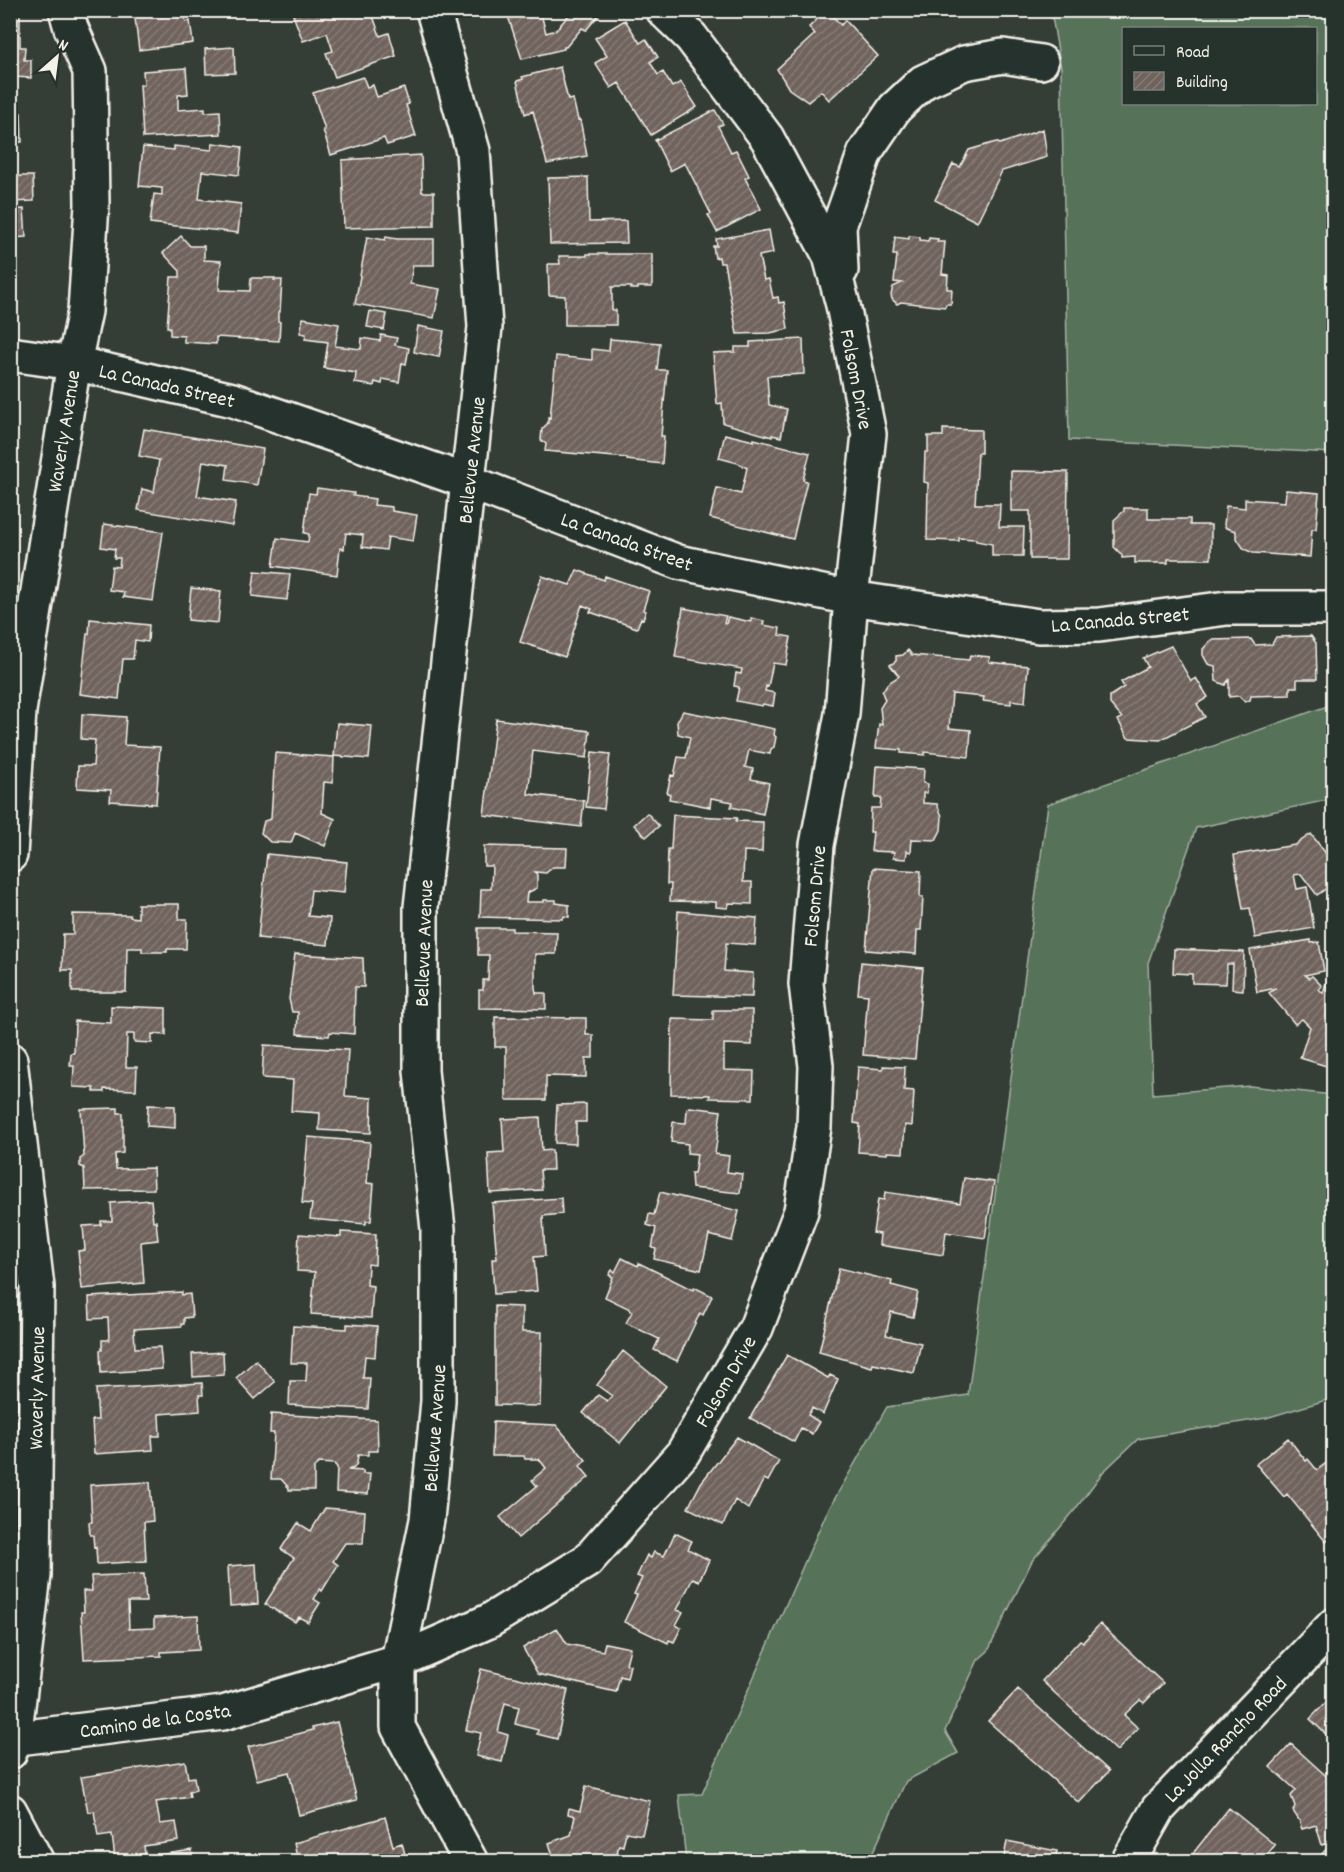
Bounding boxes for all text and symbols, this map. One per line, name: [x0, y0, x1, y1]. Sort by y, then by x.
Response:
north arrow: [27, 27, 87, 87]
legend: [1122, 27, 1317, 105]
text: N: [54, 34, 72, 58]
text: Road: [1176, 41, 1210, 66]
text: Building: [1176, 71, 1228, 96]
street label: Folsom Drive: [830, 327, 878, 432]
street label: La Canada Street: [95, 358, 237, 418]
street label: Waverly Avenue: [41, 368, 90, 495]
street label: Bellevue Avenue: [452, 395, 496, 525]
street label: La Canada Street: [556, 506, 696, 582]
street label: La Canada Street: [1050, 601, 1191, 643]
street label: Folsom Drive: [798, 844, 836, 948]
street label: Bellevue Avenue: [409, 879, 443, 1007]
street label: Waverly Avenue: [23, 1326, 55, 1450]
street label: Folsom Drive: [689, 1331, 766, 1434]
street label: Bellevue Avenue: [418, 1363, 456, 1493]
street label: La Jolla Rancho Road: [1159, 1671, 1296, 1811]
street label: Camino de la Costa: [78, 1697, 234, 1748]

